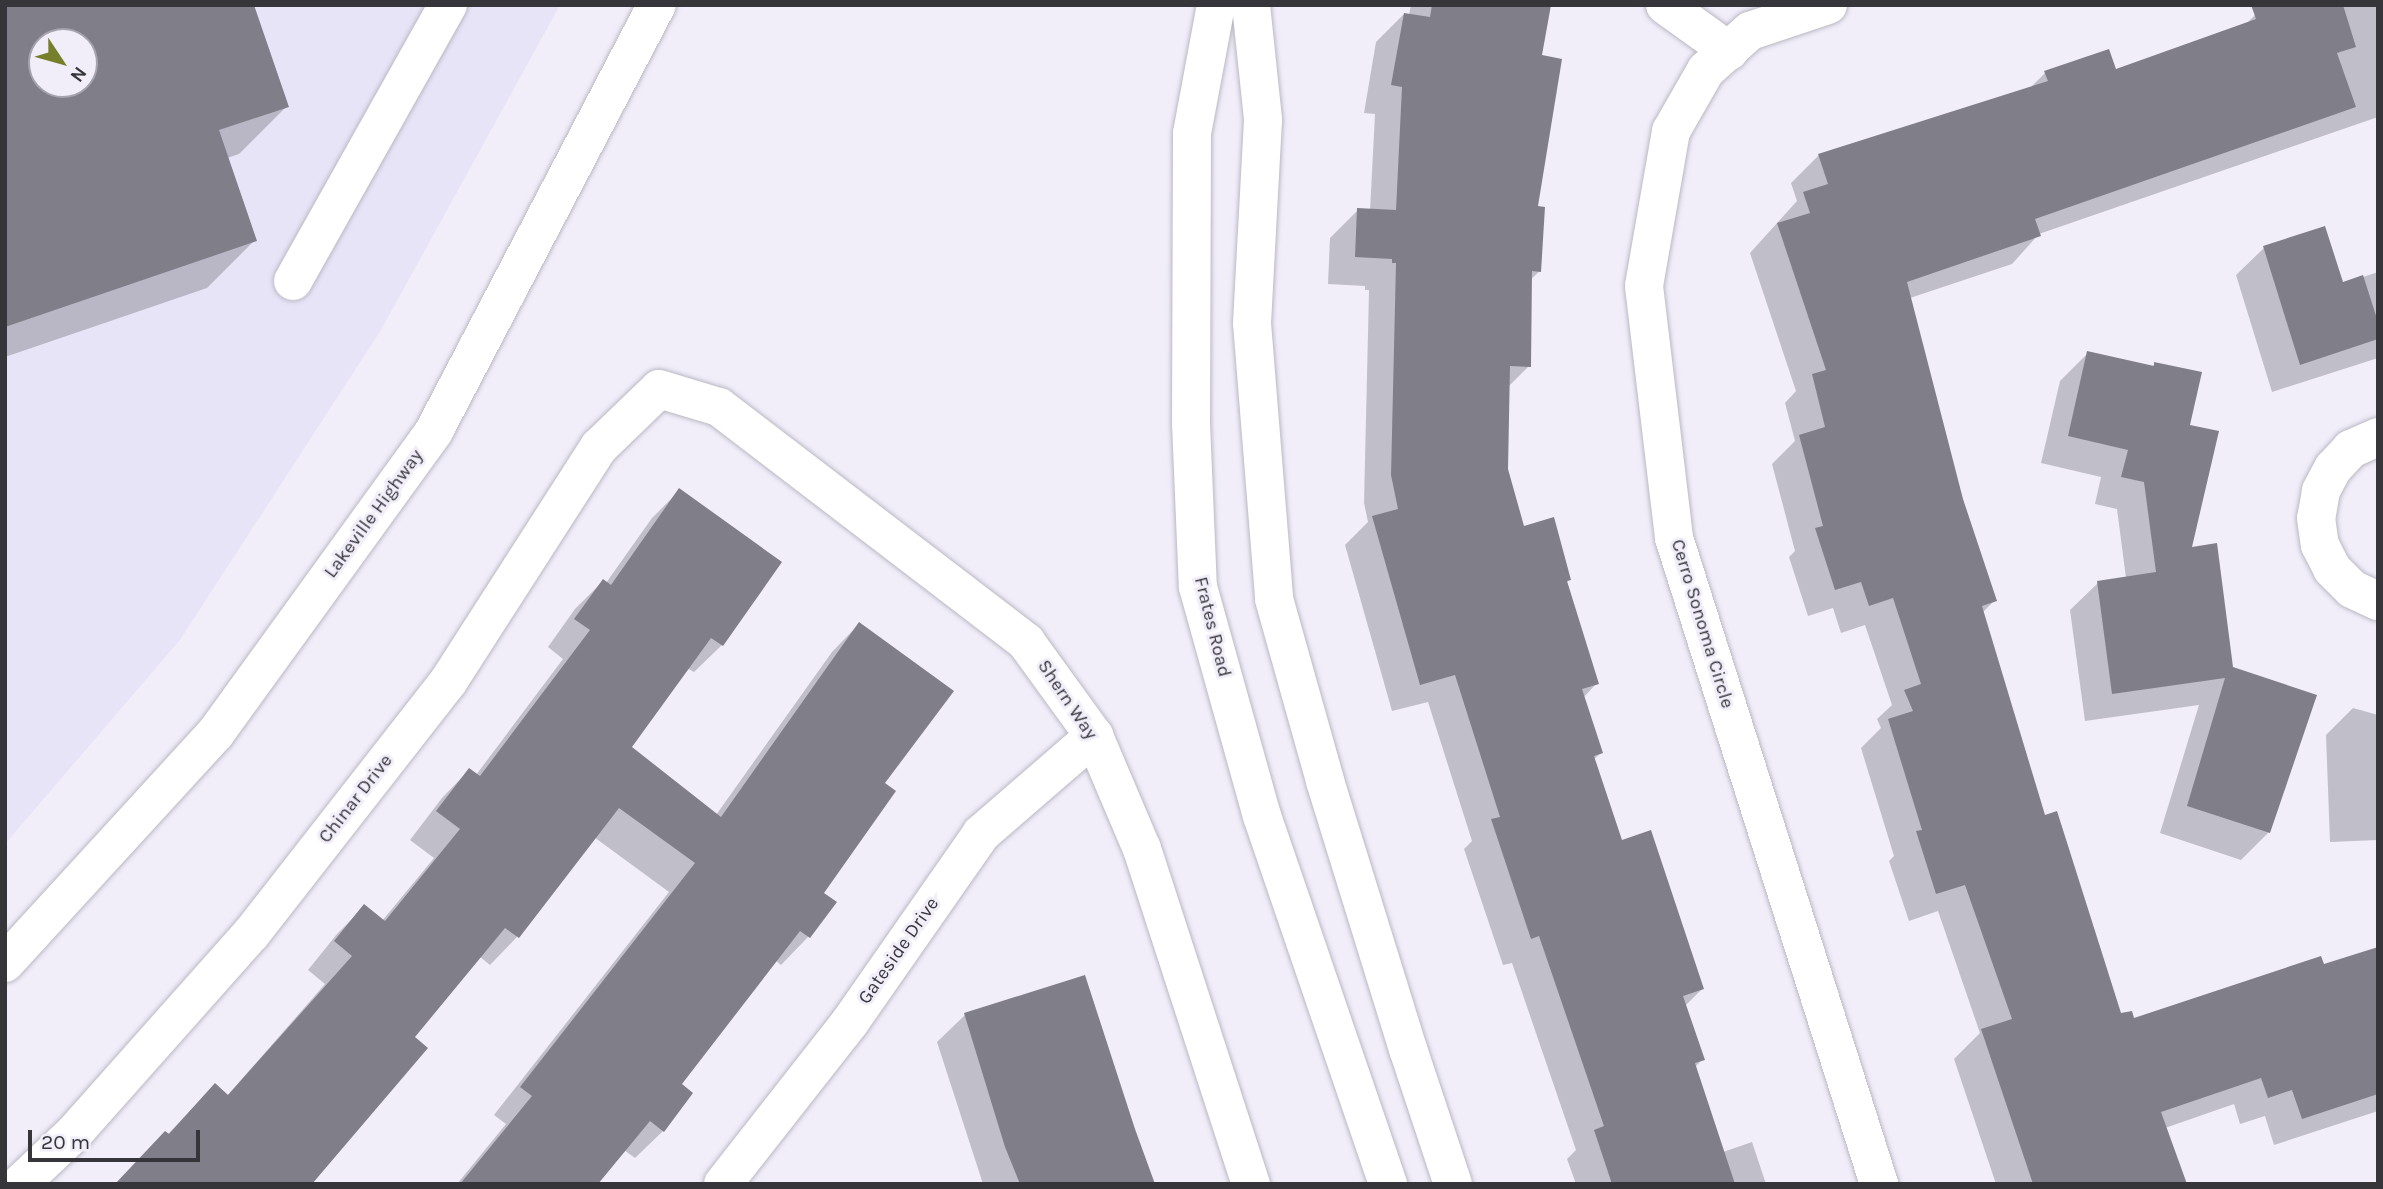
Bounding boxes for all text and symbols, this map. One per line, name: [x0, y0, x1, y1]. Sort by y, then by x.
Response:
north arrow: [28, 28, 98, 98]
text: N: [65, 62, 91, 86]
street label: Lakeville Highway: [320, 445, 428, 583]
street label: Cerro Sonoma Circle: [1665, 537, 1739, 711]
street label: Frates Road: [1189, 575, 1235, 679]
street label: Shern Way: [1032, 656, 1102, 744]
street label: Chinar Drive: [314, 750, 398, 848]
street label: Gateside Drive: [854, 893, 944, 1009]
scale bar: [32, 1116, 203, 1160]
text: 20 m: [41, 1130, 90, 1154]

